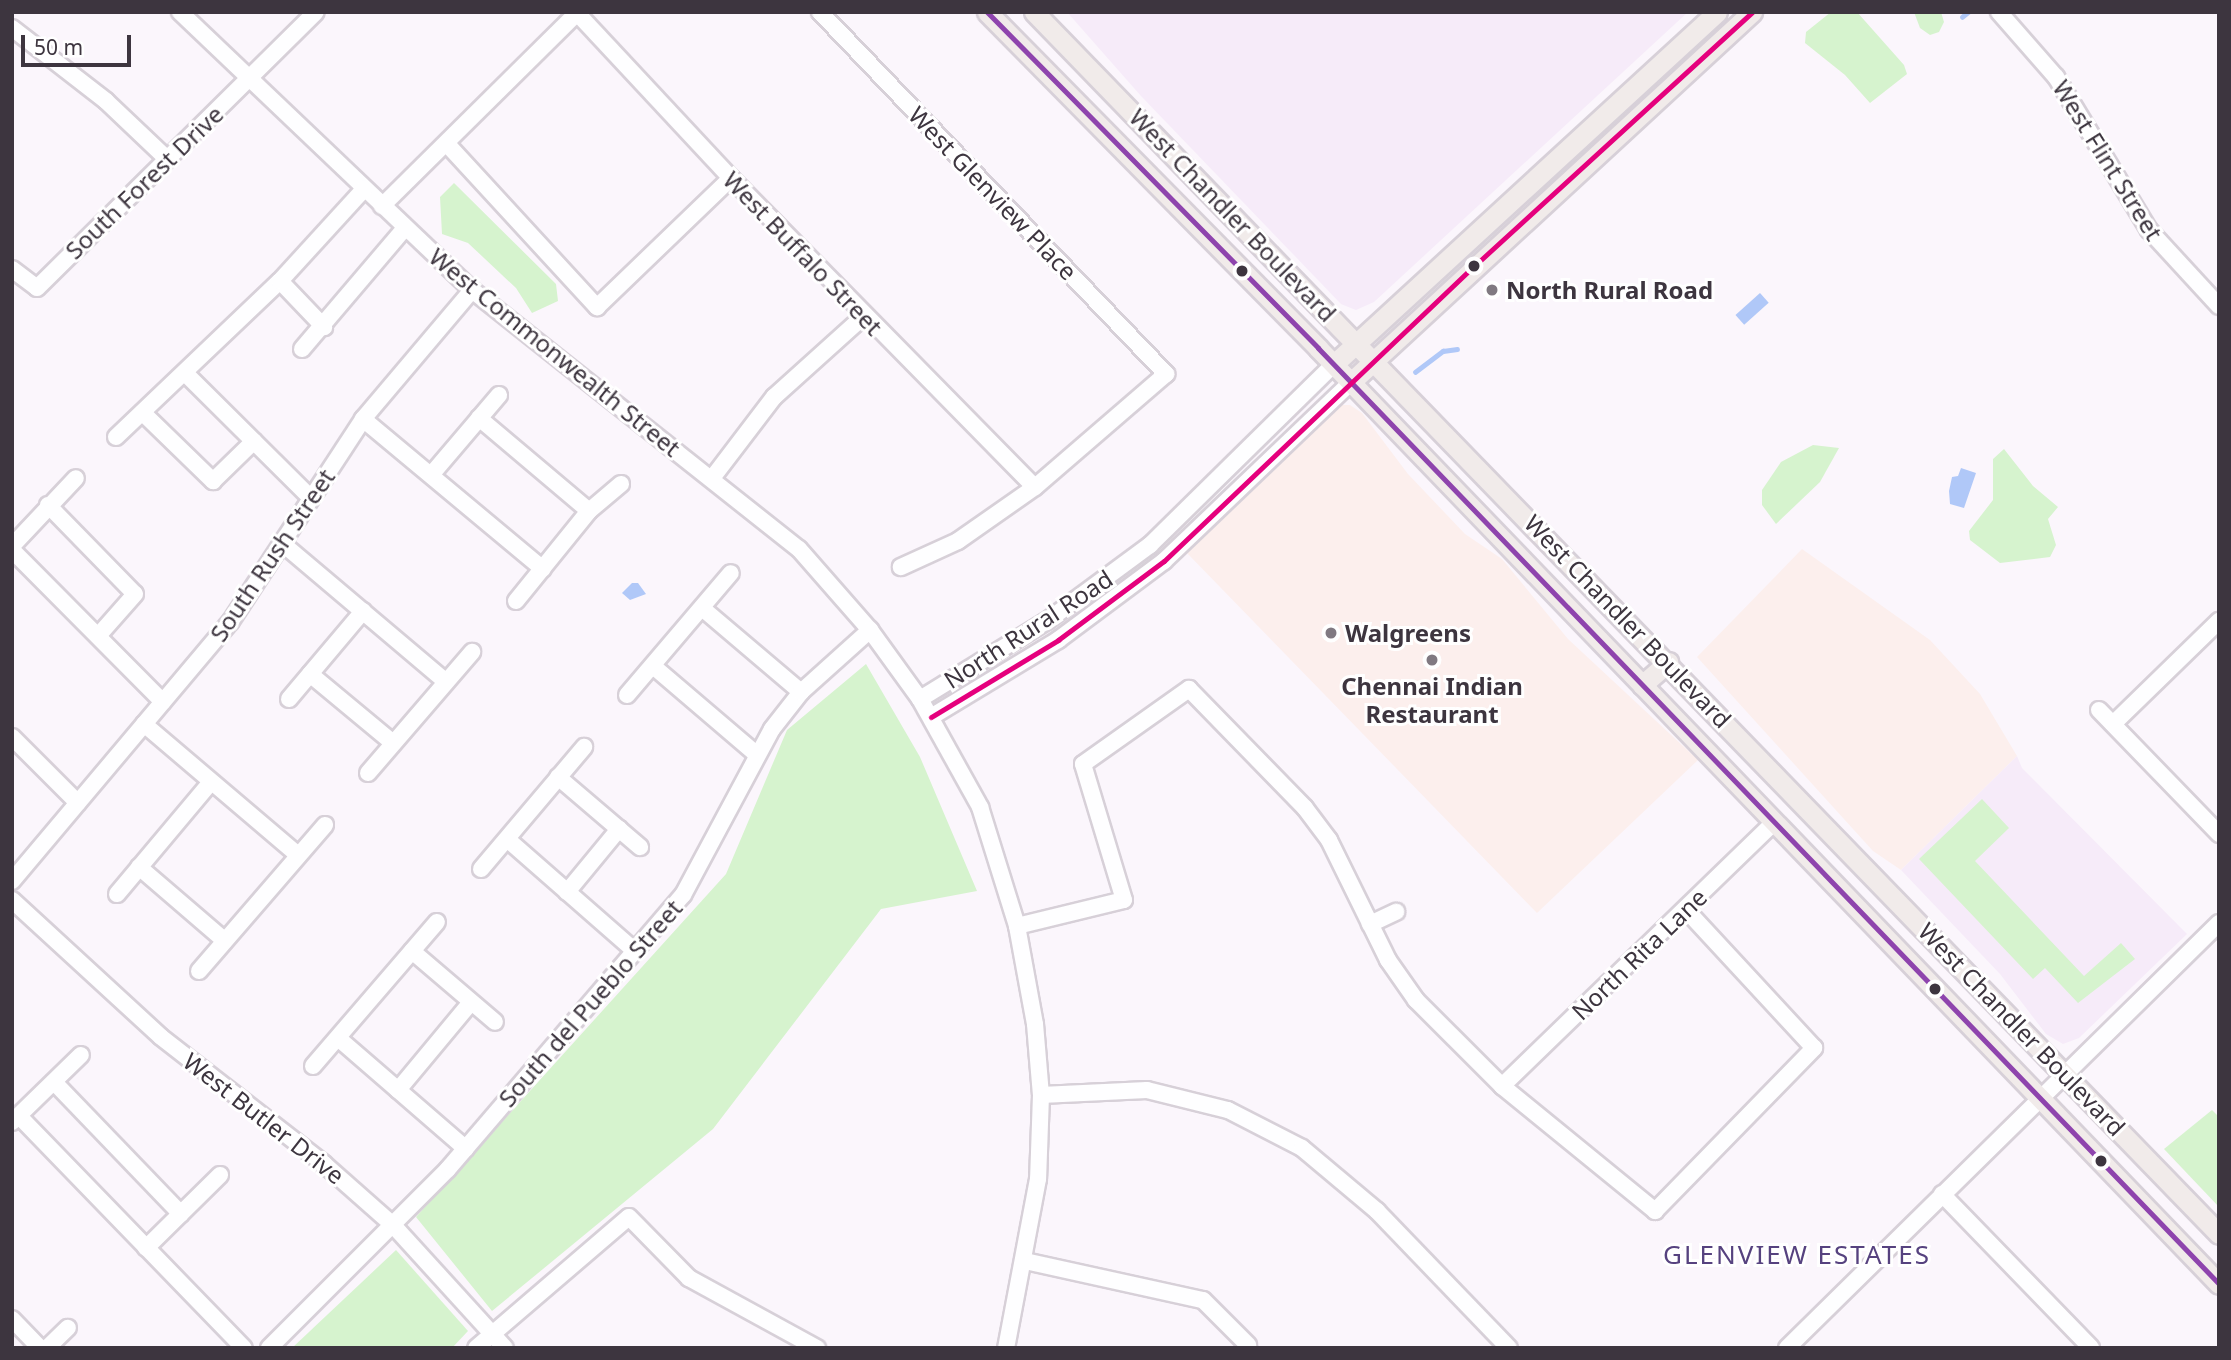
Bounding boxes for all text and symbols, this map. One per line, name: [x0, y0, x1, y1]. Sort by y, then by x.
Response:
scale bar: [24, 21, 135, 65]
text: 50 m: [34, 33, 83, 61]
street label: West Flint Street: [2047, 75, 2169, 245]
street label: South Forest Drive: [59, 99, 229, 265]
street label: West Glenview Place: [903, 100, 1083, 286]
street label: West Chandler Boulevard: [1124, 103, 1342, 327]
street label: West Buffalo Street: [718, 165, 888, 341]
street label: West Commonwealth Street: [424, 242, 686, 462]
unlabelled marker: [1467, 259, 1481, 273]
unlabelled marker: [1235, 264, 1249, 278]
place label: North Rural Road: [1506, 276, 1713, 304]
marker: North Rural Road: [1484, 282, 1500, 298]
street label: South Rush Street: [204, 463, 340, 647]
street label: West Chandler Boulevard: [1519, 509, 1737, 733]
street label: North Rural Road: [938, 564, 1118, 694]
place label: Walgreens: [1345, 619, 1471, 647]
marker: Walgreens: [1323, 625, 1339, 641]
marker: Chennai Indian Restaurant: [1424, 652, 1440, 668]
place label: Chennai Indian Restaurant: [1341, 672, 1523, 728]
street label: North Rita Lane: [1566, 882, 1712, 1026]
street label: South del Pueblo Street: [492, 894, 688, 1112]
street label: West Chandler Boulevard: [1913, 917, 2131, 1141]
unlabelled marker: [1928, 982, 1942, 996]
street label: West Butler Drive: [178, 1046, 350, 1190]
unlabelled marker: [2094, 1154, 2108, 1168]
district label: GLENVIEW ESTATES: [1665, 1239, 1929, 1271]

